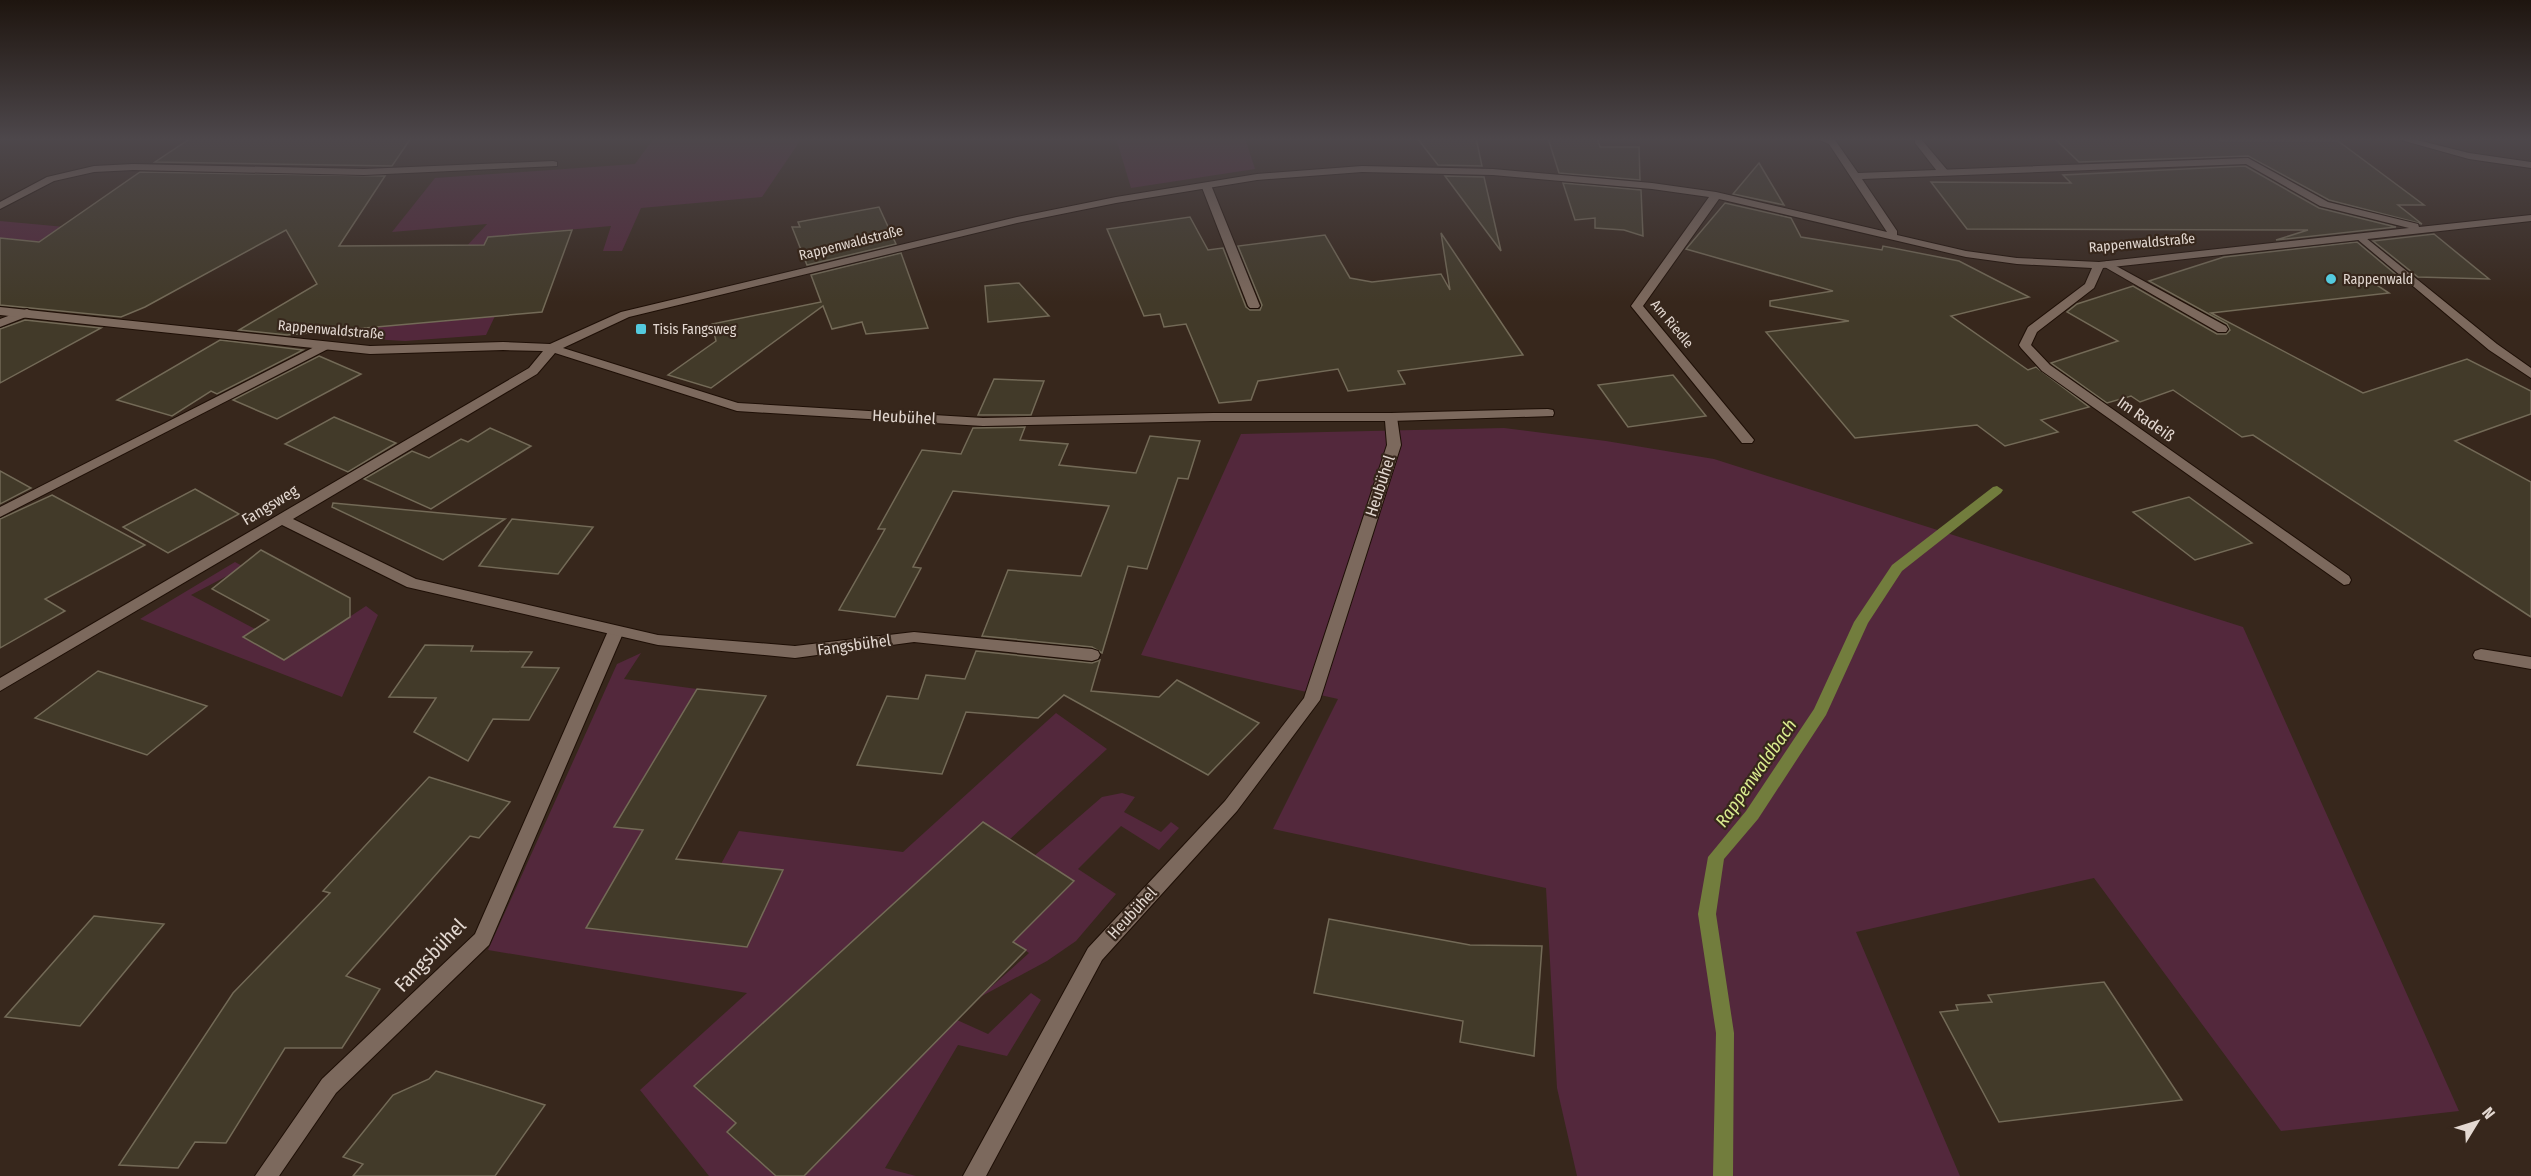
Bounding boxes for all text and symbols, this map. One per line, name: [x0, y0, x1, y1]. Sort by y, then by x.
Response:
street label: Rappenwaldstraße: [797, 222, 905, 264]
street label: Rappenwaldstraße: [2088, 230, 2196, 256]
place label: Rappenwald: [2343, 271, 2413, 288]
marker: Rappenwald: [2324, 272, 2338, 286]
street label: Am Riedle: [1647, 296, 1697, 352]
street label: Rappenwaldstraße: [277, 317, 385, 343]
place label: Tisis Fangsweg: [653, 321, 737, 338]
marker: Tisis Fangsweg: [634, 322, 648, 336]
street label: Im Radeiß: [2114, 392, 2179, 446]
street label: Heubühel: [872, 406, 936, 428]
street label: Heubühel: [1361, 453, 1399, 519]
street label: Fangsweg: [238, 481, 302, 529]
street label: Fangsbühel: [816, 630, 892, 660]
water label: Rappenwaldbach: [1711, 715, 1801, 831]
street label: Heubühel: [1103, 883, 1161, 943]
street label: Fangsbühel: [389, 913, 471, 997]
north arrow: [2447, 1092, 2507, 1152]
text: N: [2478, 1103, 2499, 1123]

